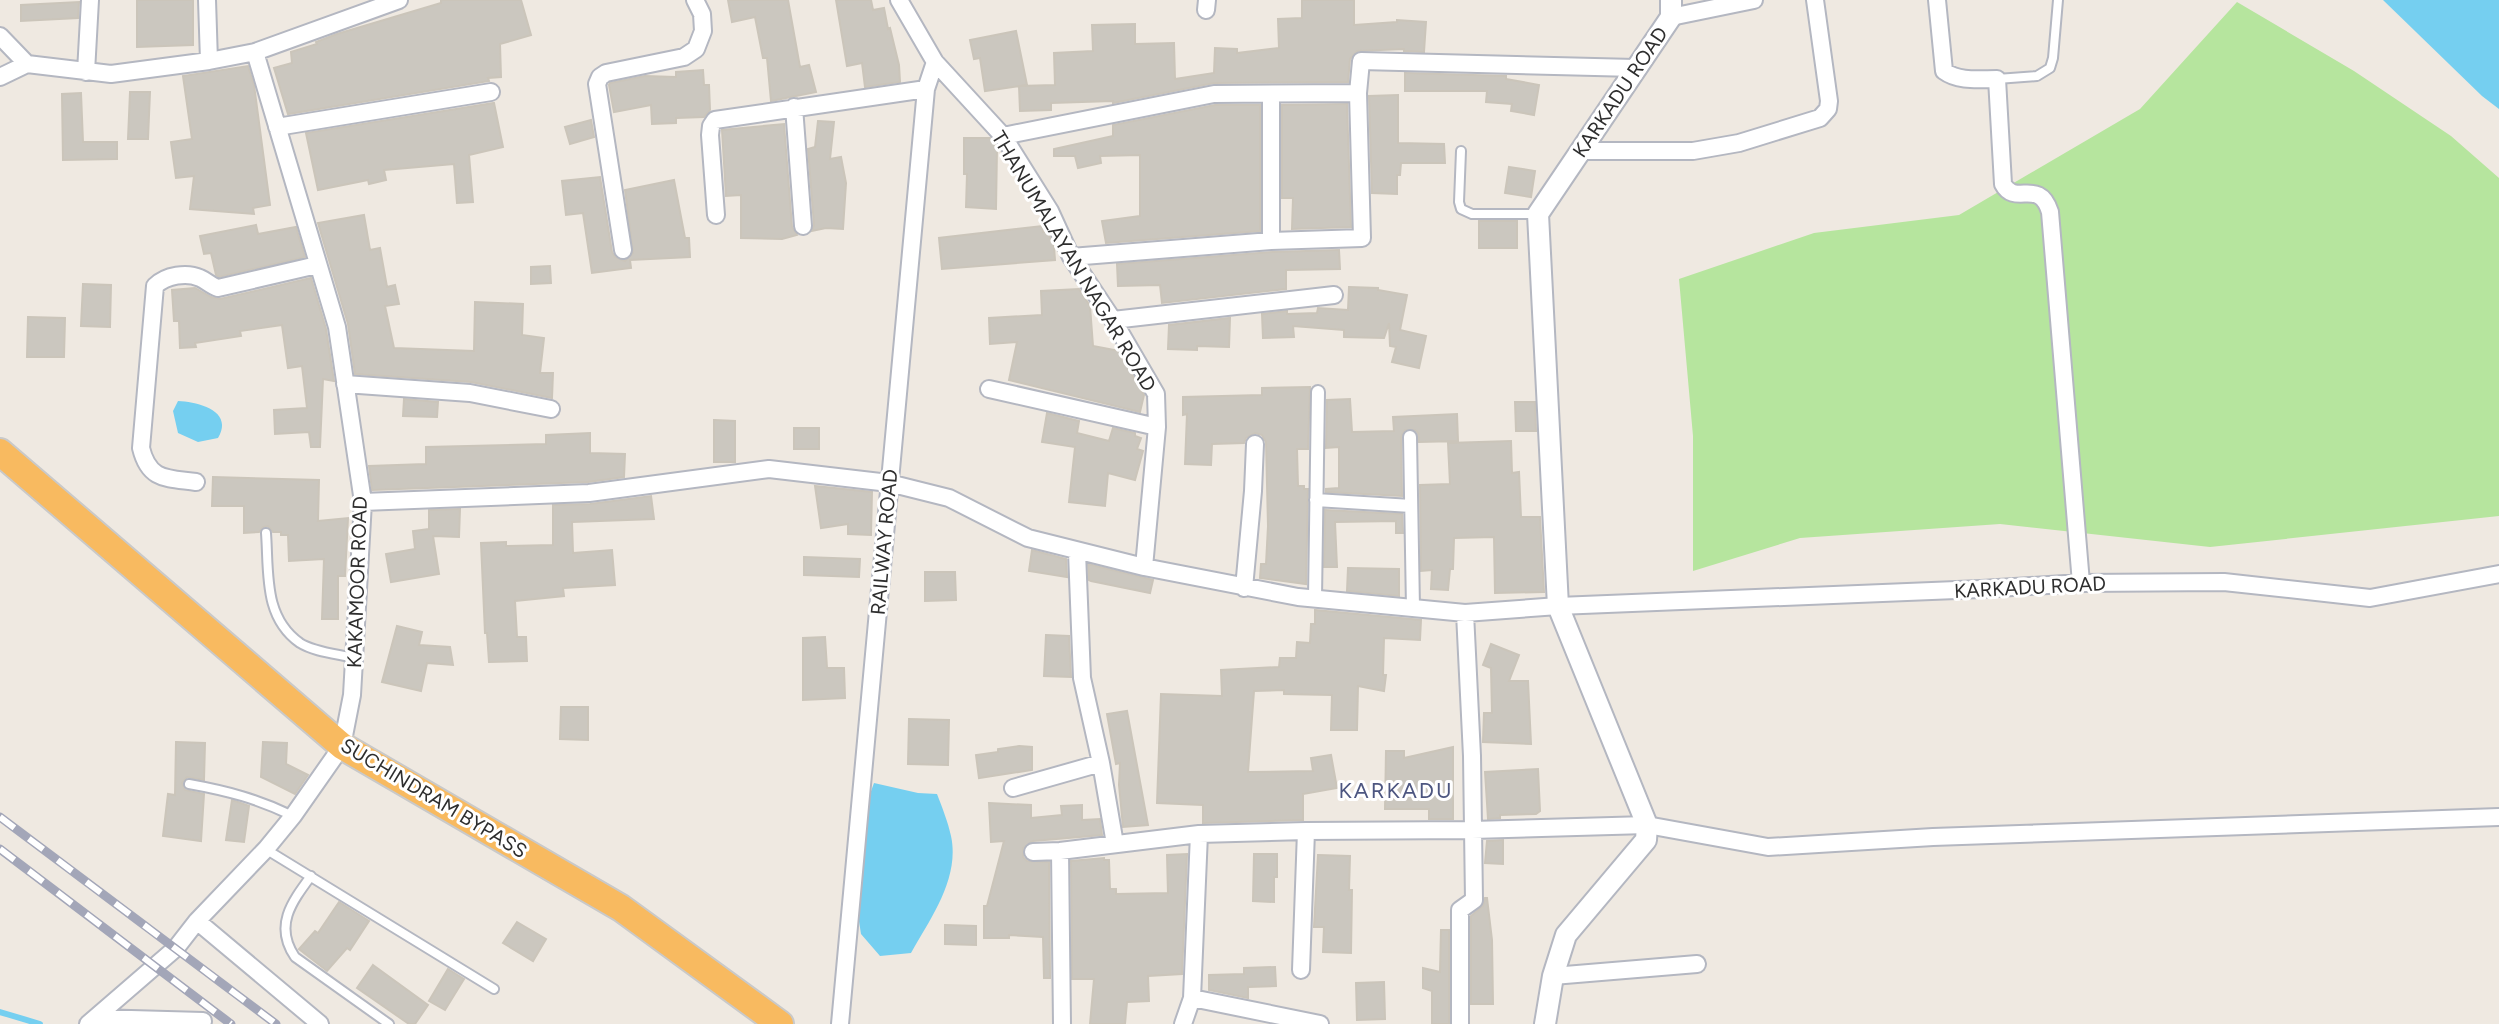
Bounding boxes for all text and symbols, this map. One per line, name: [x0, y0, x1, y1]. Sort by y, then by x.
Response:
street label: KARKADU ROAD: [1568, 22, 1672, 162]
street label: THANUMALAYAN NAGAR ROAD: [987, 127, 1161, 395]
street label: RAILWAY ROAD: [866, 468, 902, 616]
street label: KAKAMOOR ROAD: [342, 496, 372, 668]
street label: KARKADU ROAD: [1953, 571, 2107, 603]
street label: SUCHINDRAM BYPASS: [337, 733, 531, 863]
district label: KARKADU: [1338, 777, 1454, 804]

